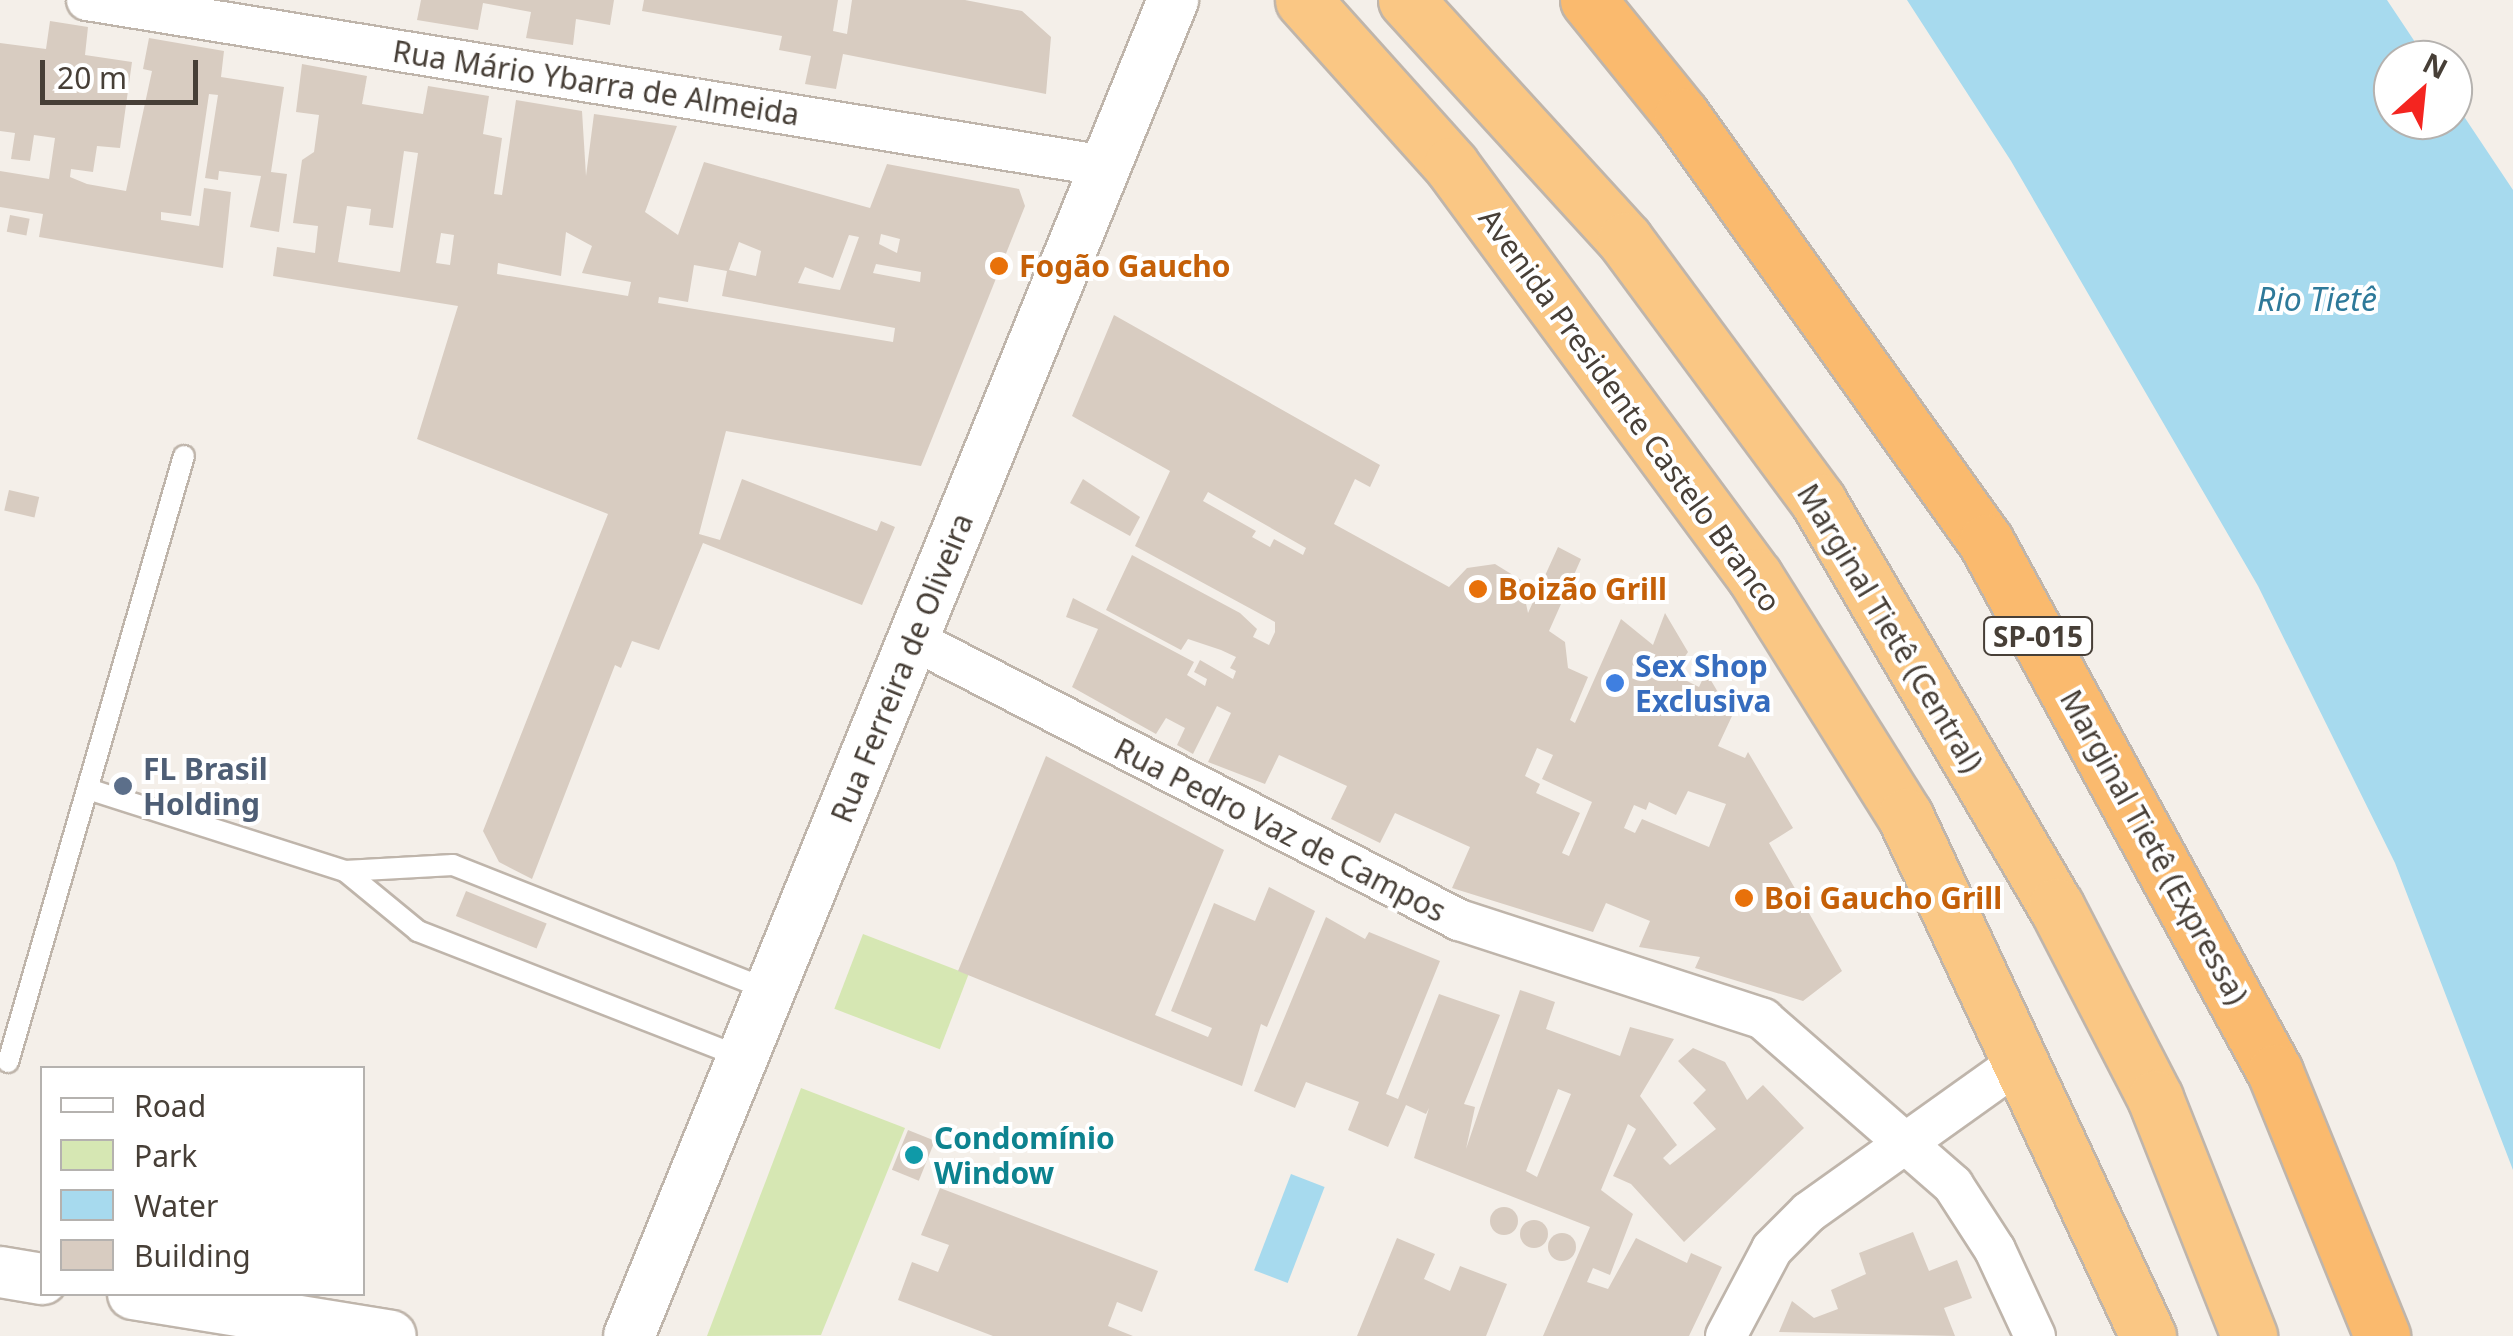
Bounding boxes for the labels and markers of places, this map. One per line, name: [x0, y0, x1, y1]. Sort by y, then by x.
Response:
place label: Fogão Gaucho: [1019, 248, 1231, 284]
marker: Fogão Gaucho: [988, 255, 1010, 277]
place label: Boizão Grill: [1498, 571, 1667, 607]
marker: Boizão Grill: [1467, 578, 1489, 600]
place label: Sex Shop Exclusiva: [1635, 648, 1772, 718]
marker: Sex Shop Exclusiva: [1604, 672, 1626, 694]
place label: FL Brasil Holding: [143, 751, 268, 822]
marker: FL Brasil Holding: [112, 775, 134, 797]
place label: Boi Gaucho Grill: [1764, 880, 2002, 916]
marker: Boi Gaucho Grill: [1733, 887, 1755, 909]
place label: Condomínio Window: [934, 1120, 1115, 1190]
marker: Condomínio Window: [903, 1144, 925, 1166]

